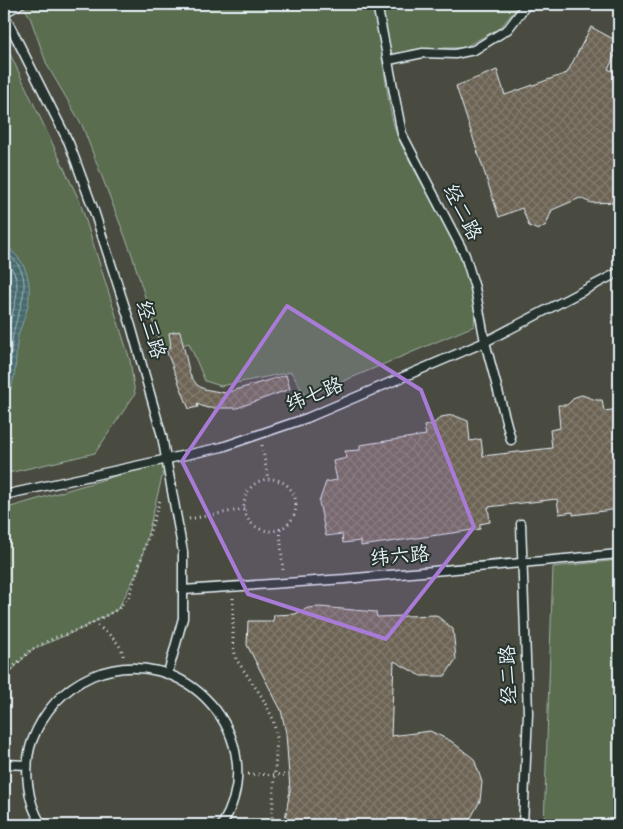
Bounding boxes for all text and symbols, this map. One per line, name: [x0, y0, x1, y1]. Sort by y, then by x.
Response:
street label: 经二路: [434, 180, 488, 247]
street label: 经三路: [127, 297, 171, 364]
street label: 纬七路: [282, 371, 349, 421]
street label: 纬六路: [369, 541, 432, 575]
street label: 经二路: [494, 644, 526, 705]

